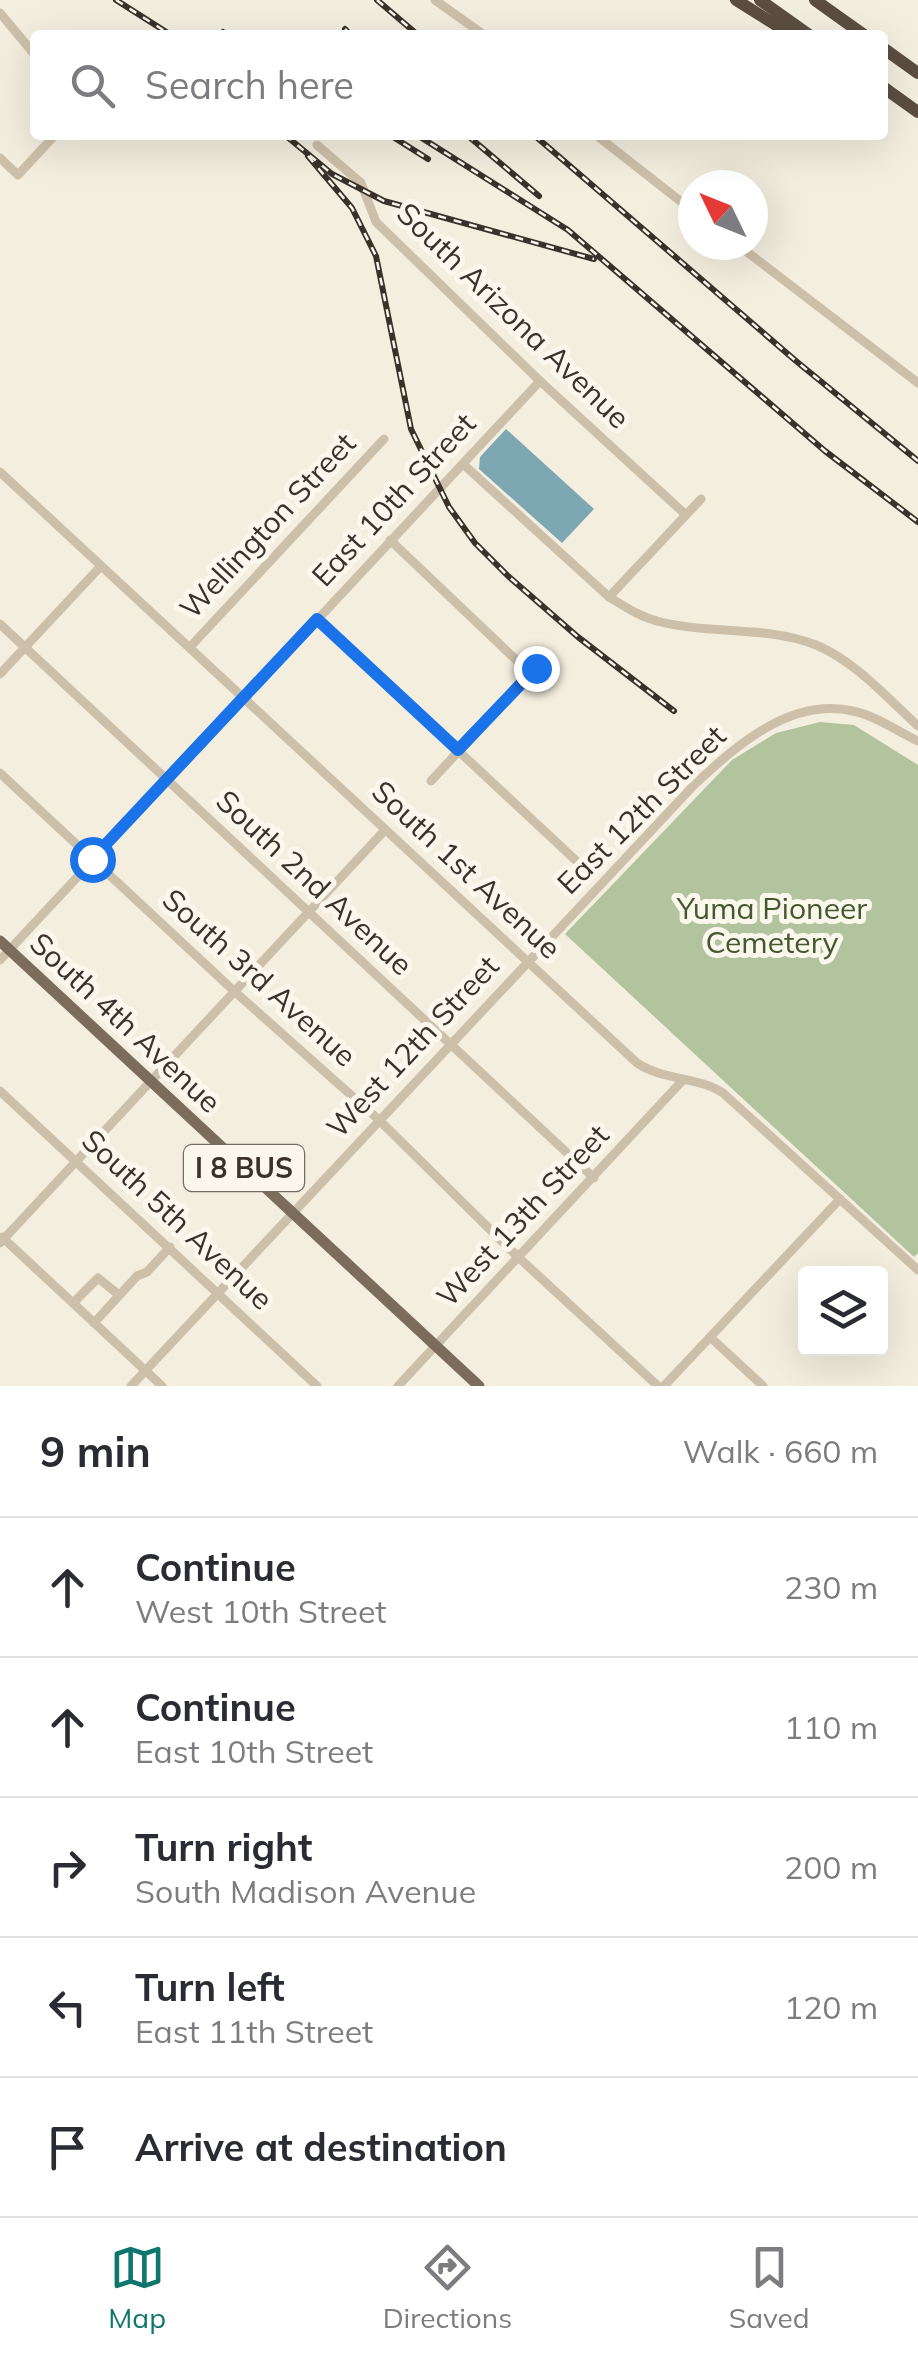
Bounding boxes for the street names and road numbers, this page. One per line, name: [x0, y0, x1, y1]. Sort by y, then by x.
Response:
street label: South Arizona Avenue: [389, 194, 638, 436]
street label: East 10th Street: [303, 405, 483, 594]
street label: Wellington Street: [171, 424, 363, 626]
street label: East 12th Street: [549, 717, 734, 902]
street label: South 1st Avenue: [364, 772, 569, 967]
street label: South 2nd Avenue: [208, 781, 421, 983]
street label: South 3rd Avenue: [155, 880, 365, 1074]
street label: South 4th Avenue: [22, 924, 229, 1121]
street label: West 12th Street: [318, 947, 507, 1146]
street label: West 13th Street: [428, 1116, 617, 1315]
street label: South 5th Avenue: [74, 1121, 281, 1318]
road number: I 8 BUS: [184, 1145, 304, 1191]

